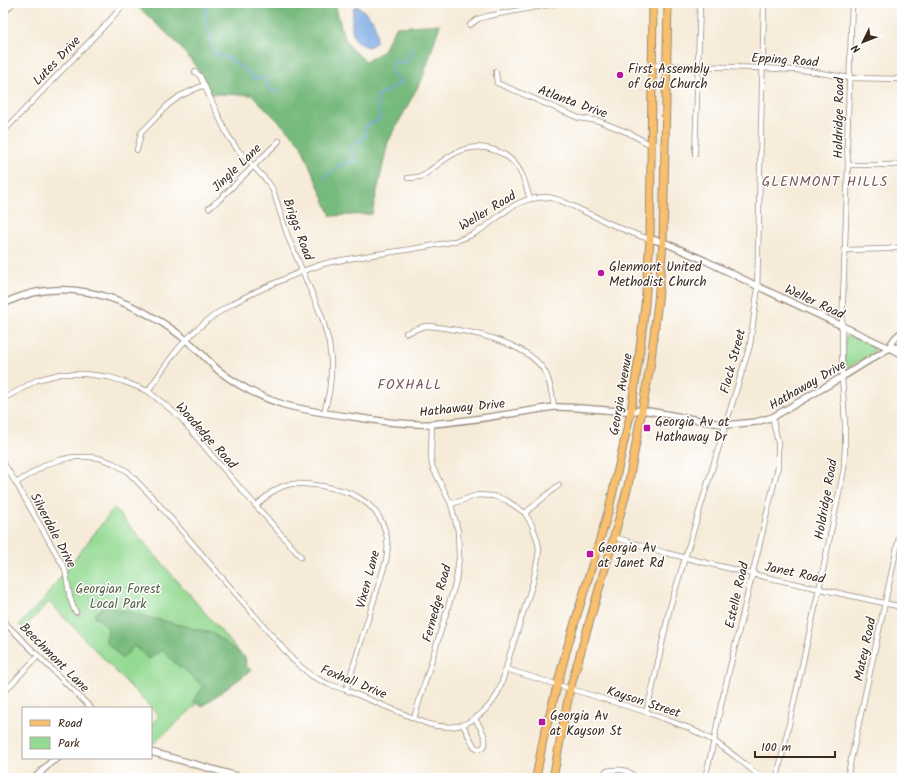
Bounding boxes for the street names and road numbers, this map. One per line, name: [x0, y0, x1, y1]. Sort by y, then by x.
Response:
street label: Lutes Drive: [28, 31, 86, 91]
street label: Epping Road: [750, 48, 820, 73]
street label: Holdridge Road: [828, 77, 851, 159]
street label: Atlanta Drive: [535, 80, 610, 125]
street label: Jingle Lane: [207, 139, 267, 197]
street label: Weller Road: [455, 186, 521, 237]
street label: Briggs Road: [277, 195, 319, 264]
street label: Weller Road: [781, 279, 848, 326]
street label: Flack Street: [715, 326, 752, 396]
street label: Georgia Avenue: [604, 352, 639, 437]
street label: Hathaway Drive: [765, 355, 850, 416]
street label: Hathaway Drive: [418, 394, 506, 423]
street label: Woodedge Road: [170, 398, 242, 475]
street label: Holdridge Road: [809, 457, 844, 541]
street label: Silverdale Drive: [24, 489, 81, 572]
street label: Vixen Lane: [351, 548, 386, 611]
street label: Janet Road: [763, 557, 827, 590]
street label: Estelle Road: [720, 560, 755, 631]
street label: Fernedge Road: [417, 562, 458, 645]
street label: Matey Road: [848, 615, 883, 683]
street label: Beechmont Lane: [14, 618, 94, 698]
street label: Foxhall Drive: [317, 660, 390, 705]
street label: Kayson Street: [604, 681, 684, 725]

